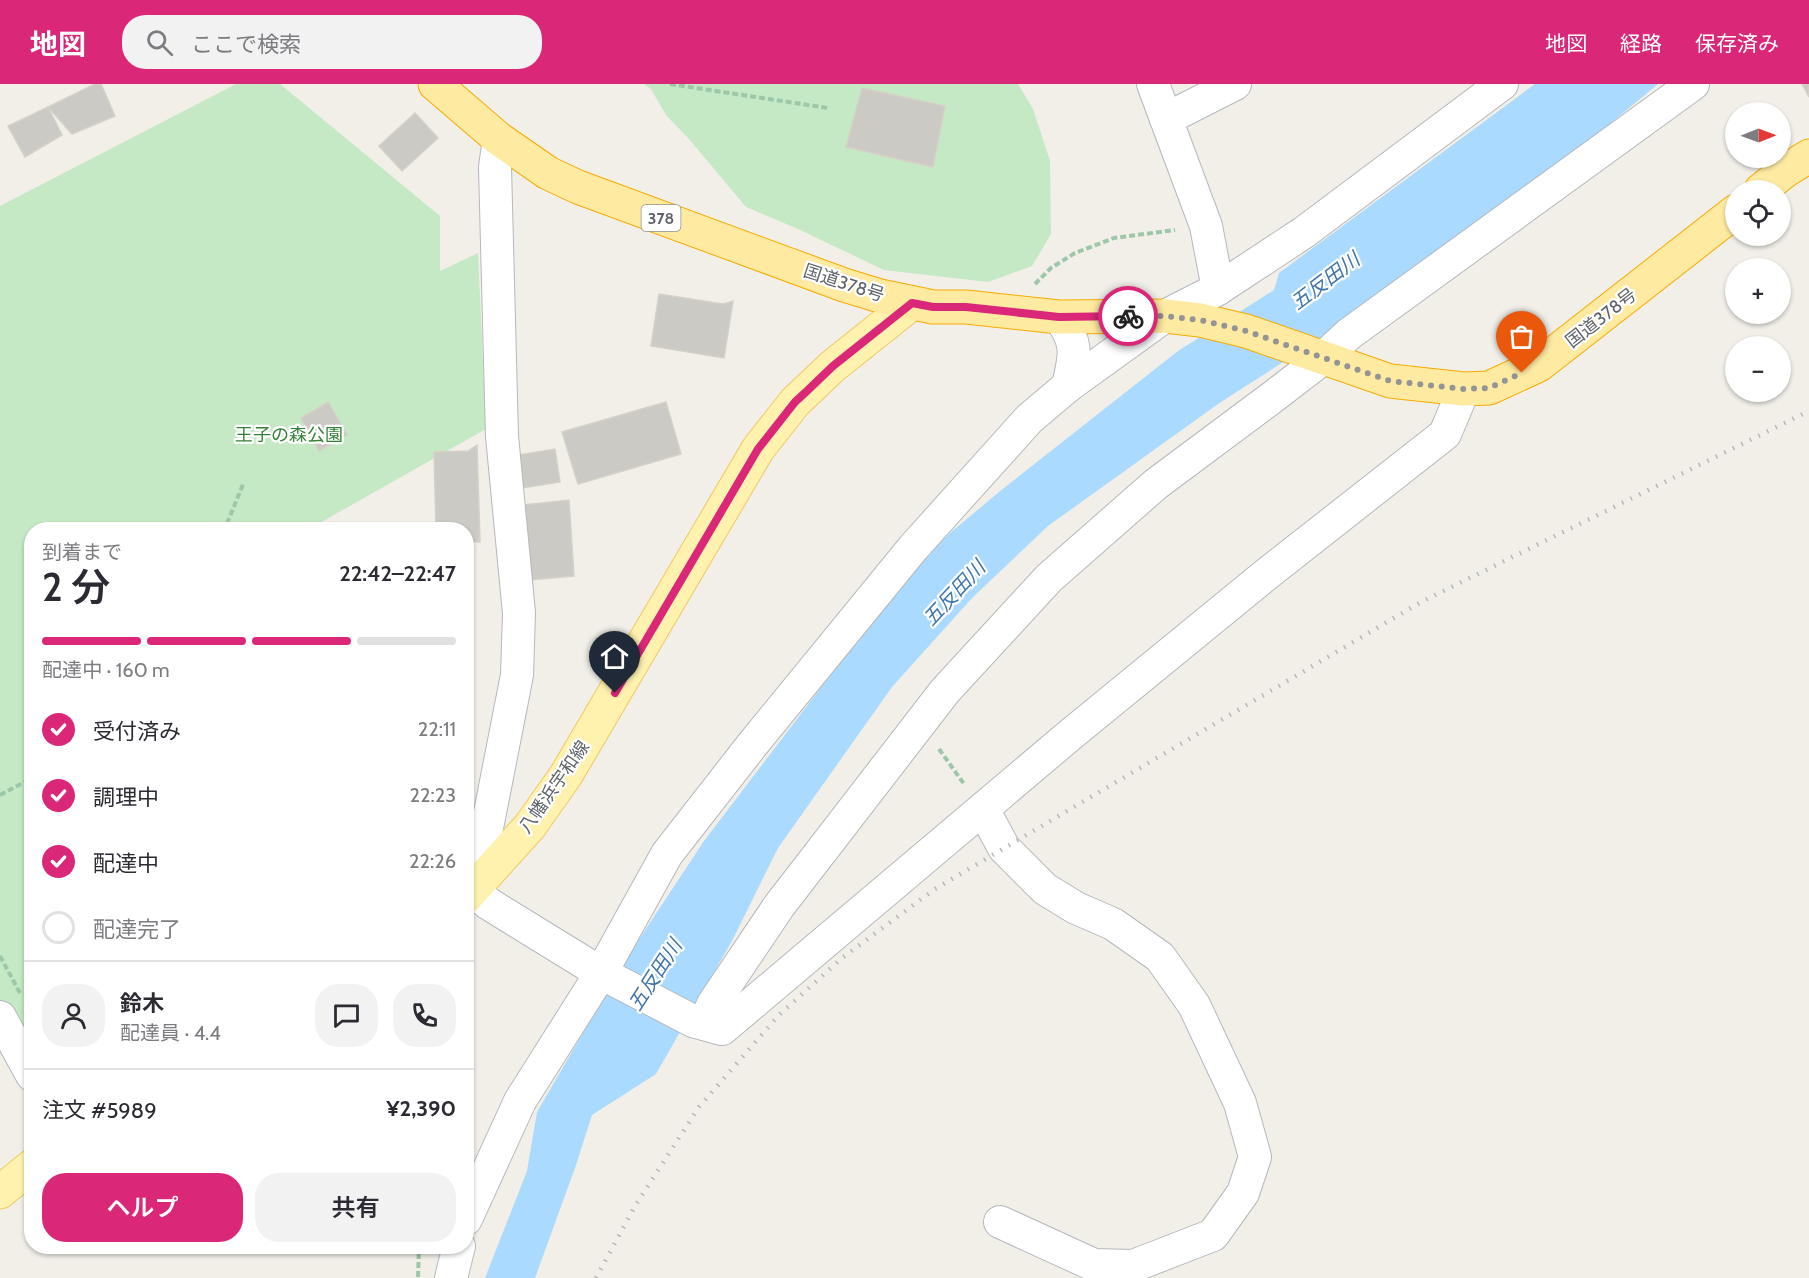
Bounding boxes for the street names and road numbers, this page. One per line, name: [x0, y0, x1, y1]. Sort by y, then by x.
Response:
road number: 378: [642, 205, 680, 231]
street label: 国道378号: [801, 260, 887, 306]
street label: 国道378号: [1561, 284, 1641, 352]
street label: 八幡浜宇和線: [514, 736, 594, 838]

